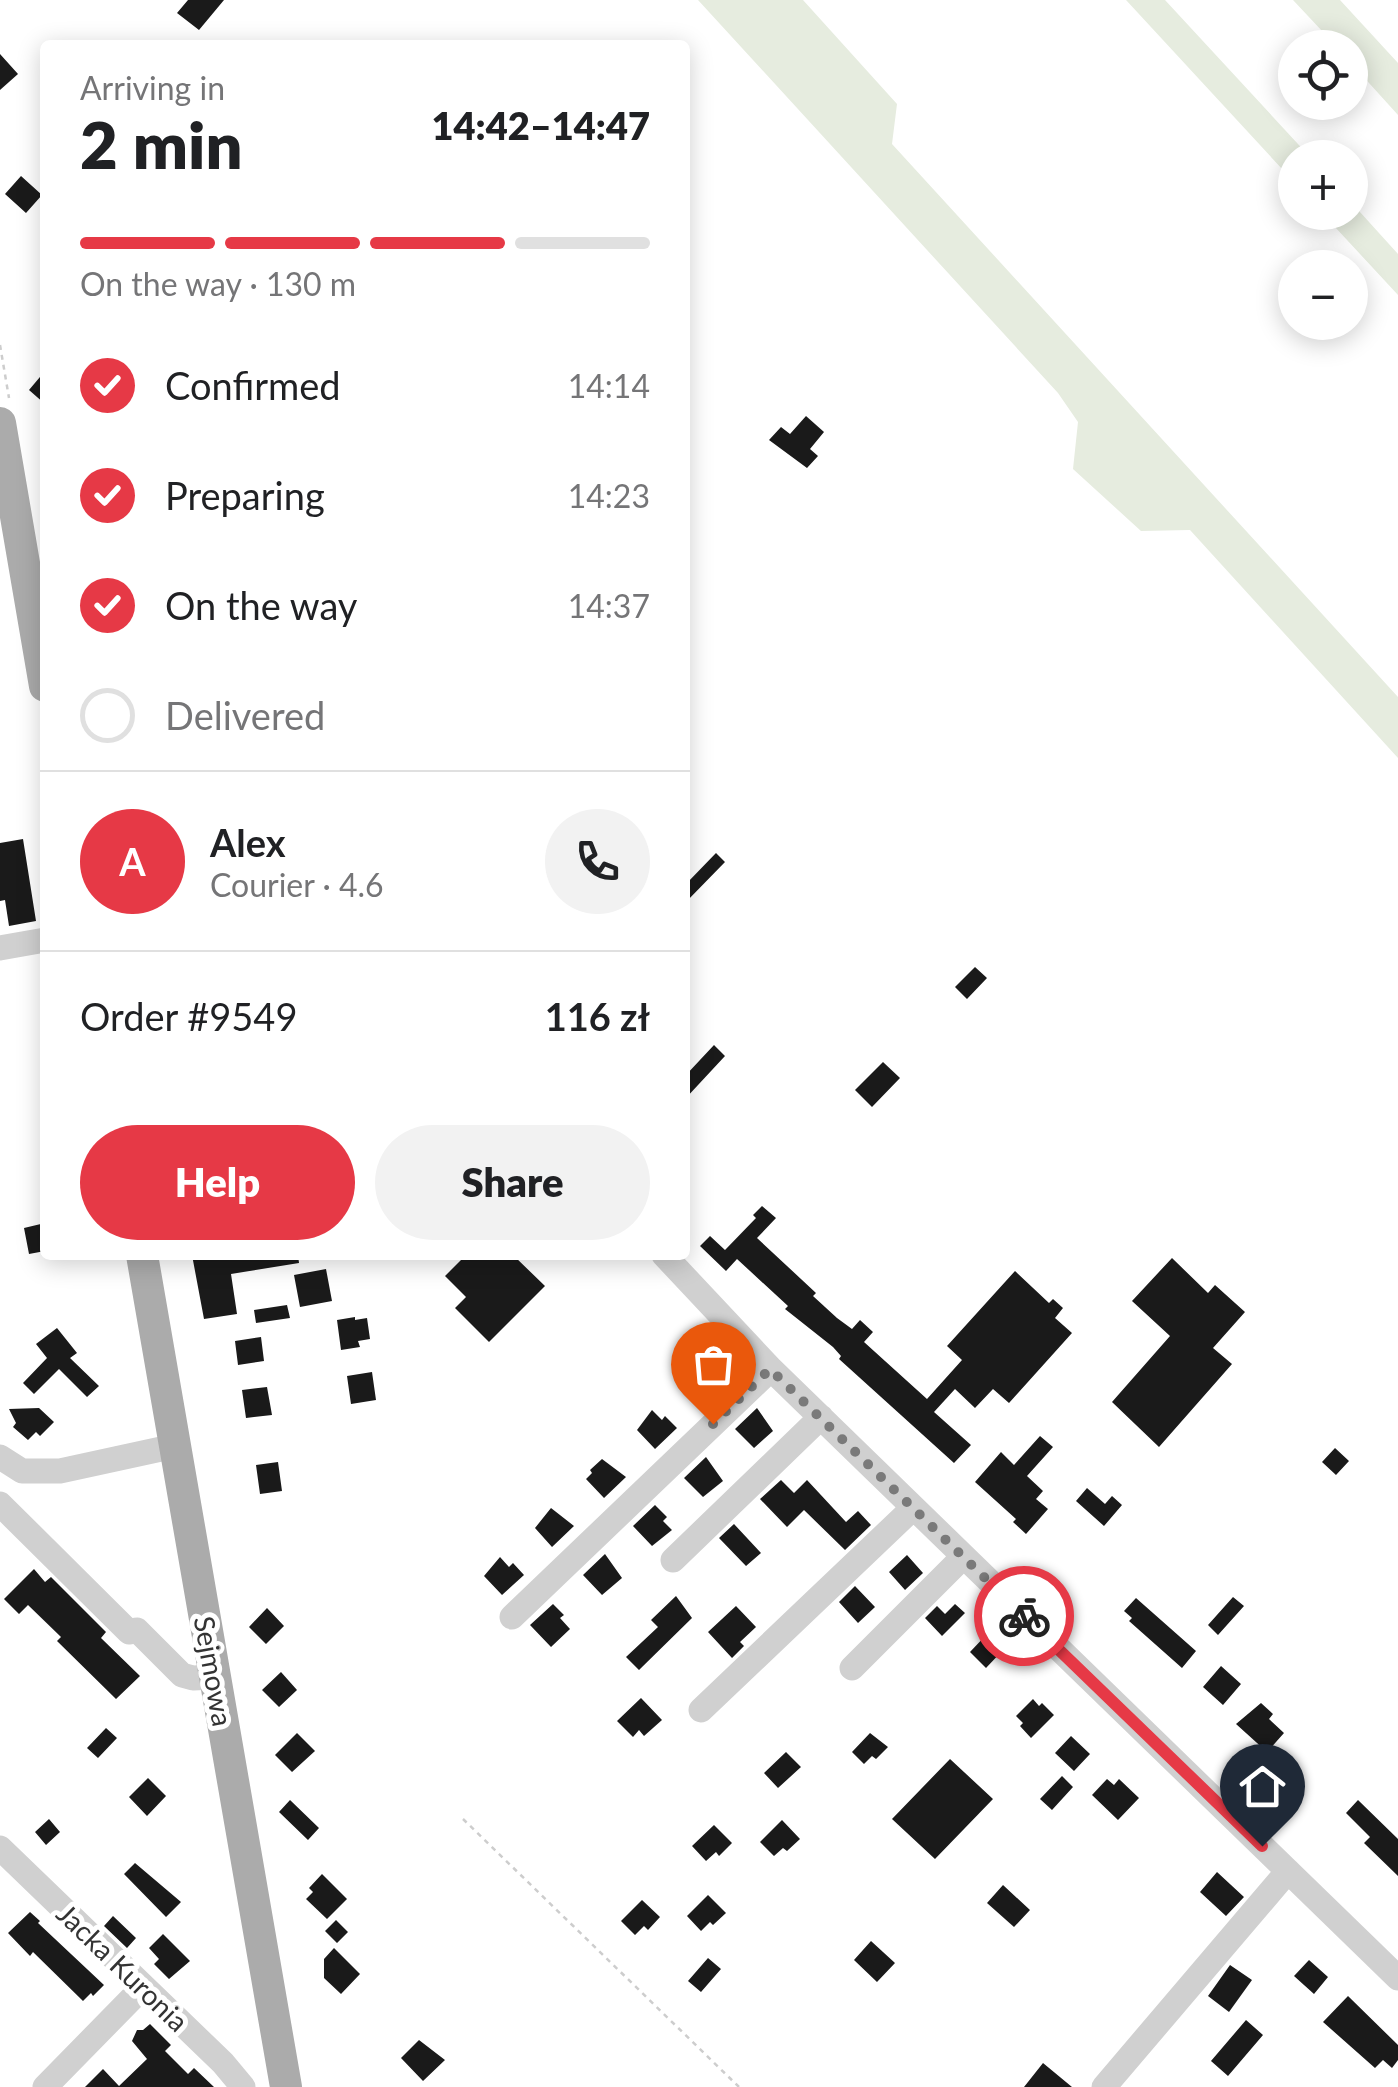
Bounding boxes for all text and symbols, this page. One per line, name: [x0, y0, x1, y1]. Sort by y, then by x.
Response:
map controls: [1278, 30, 1368, 340]
button: locate: [1278, 30, 1368, 120]
text: Arriving in: [80, 68, 225, 107]
text: 14:42–14:47: [431, 102, 650, 148]
text: 2 min: [80, 105, 242, 183]
button: +: [1278, 140, 1368, 230]
button: −: [1278, 250, 1368, 340]
text: On the way · 130 m: [80, 264, 356, 303]
icon: check: [80, 358, 135, 413]
text: Confirmed: [165, 362, 341, 408]
text: 14:14: [568, 366, 650, 405]
icon: check: [80, 468, 135, 523]
text: Preparing: [165, 472, 325, 518]
text: 14:23: [568, 476, 650, 515]
icon: check: [80, 578, 135, 633]
text: On the way: [165, 582, 357, 628]
text: 14:37: [568, 586, 650, 625]
text: Delivered: [165, 692, 325, 738]
button: phone: [545, 809, 650, 914]
text: Alex: [210, 819, 286, 865]
text: A: [119, 838, 146, 884]
text: Courier · 4.6: [210, 865, 384, 904]
text: Order #9549: [80, 993, 297, 1039]
text: 116 zł: [545, 993, 650, 1039]
button: Help: [80, 1125, 355, 1240]
button: Share: [375, 1125, 650, 1240]
pin: [671, 1322, 756, 1425]
icon: bag: [686, 1337, 741, 1392]
courier: [974, 1566, 1074, 1666]
icon: bike: [997, 1589, 1052, 1644]
street label: Sejmowa: [188, 1613, 240, 1729]
pin: [1220, 1744, 1305, 1847]
icon: home: [1235, 1759, 1290, 1814]
street label: Jacka Kuronia: [50, 1896, 196, 2038]

